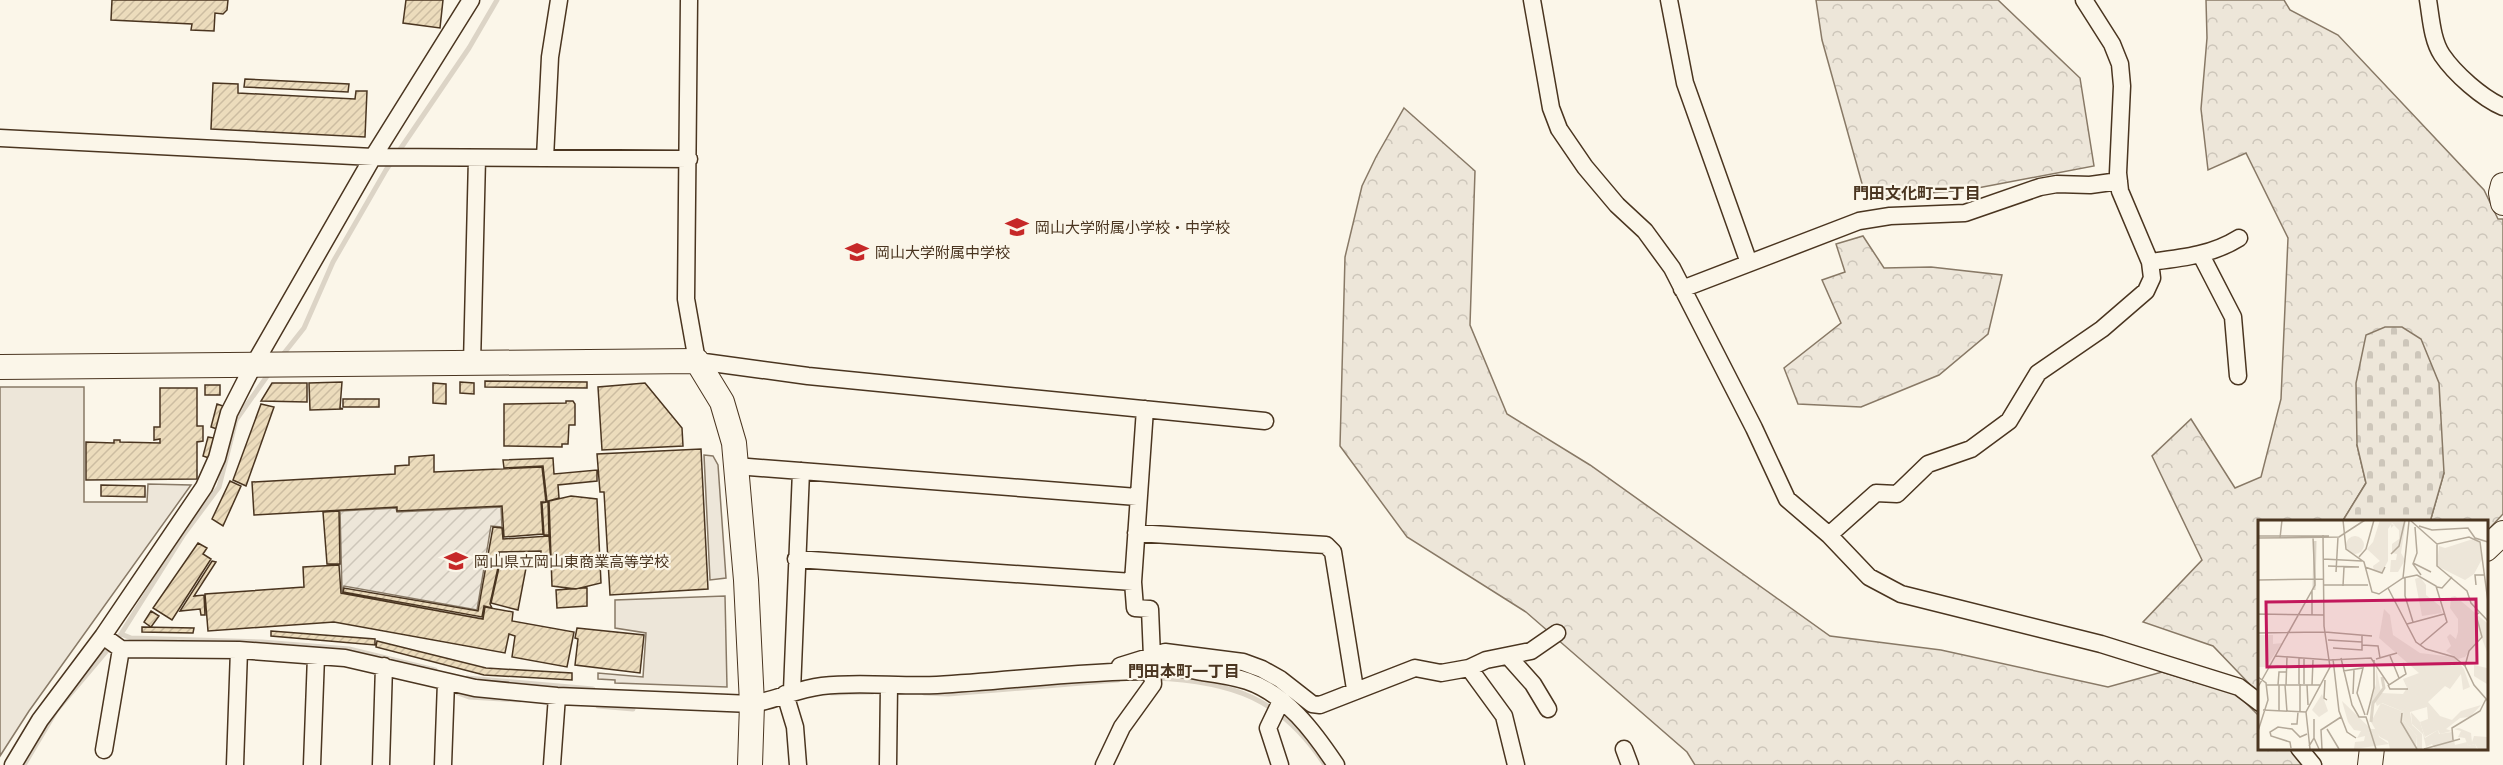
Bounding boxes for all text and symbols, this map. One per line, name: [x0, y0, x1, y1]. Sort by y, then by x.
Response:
district label: 門田文化町二丁目: [1853, 183, 1981, 202]
school or university icon: 岡山大学附属小学校・中学校: [1004, 214, 1030, 240]
place label: 岡山大学附属小学校・中学校: [1035, 218, 1230, 236]
school or university icon: 岡山大学附属中学校: [844, 239, 870, 265]
place label: 岡山大学附属中学校: [875, 243, 1010, 261]
inset map: [2258, 520, 2488, 750]
school or university icon: 岡山県立岡山東商業高等学校: [443, 548, 469, 574]
place label: 岡山県立岡山東商業高等学校: [474, 552, 669, 570]
district label: 門田本町一丁目: [1128, 661, 1240, 680]

